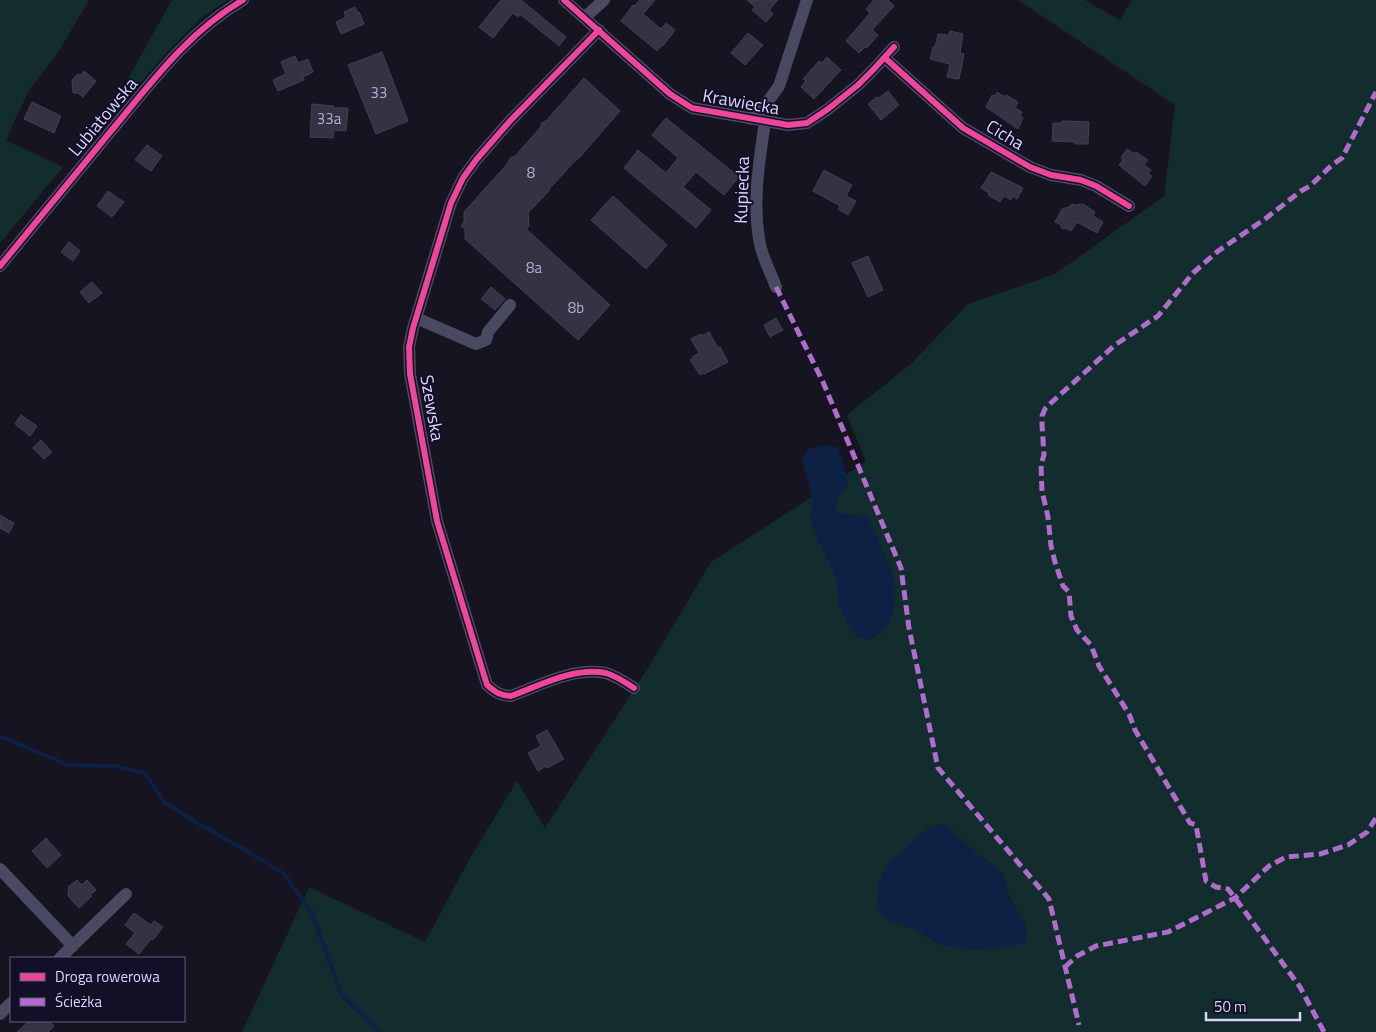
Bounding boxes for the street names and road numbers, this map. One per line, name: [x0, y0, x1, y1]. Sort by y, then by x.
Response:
street label: Lubiatowska: [61, 71, 144, 162]
street label: Krawiecka: [701, 81, 782, 122]
street label: Cicha: [981, 113, 1029, 157]
street label: Kupiecka: [727, 156, 756, 224]
street label: Szewska: [413, 373, 452, 443]

